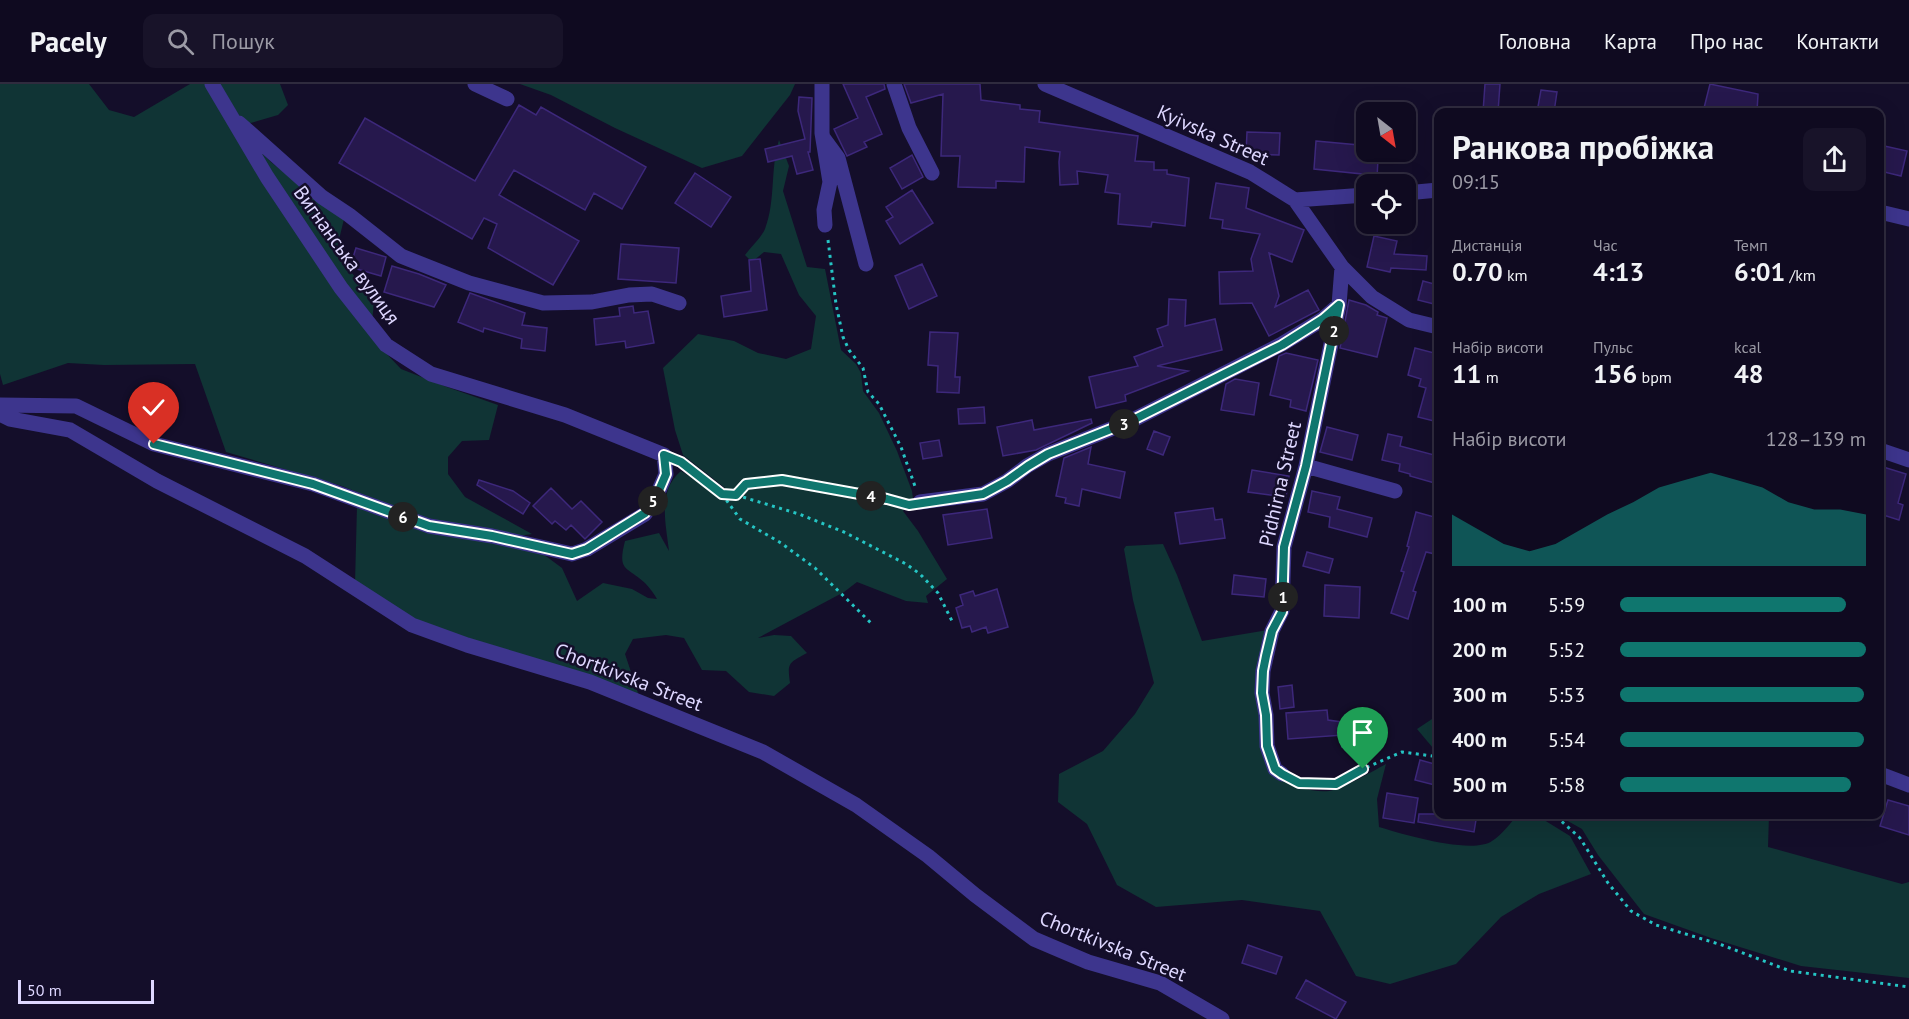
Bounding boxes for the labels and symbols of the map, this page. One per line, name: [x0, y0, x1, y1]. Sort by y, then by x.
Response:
street label: Kyivska Street: [1153, 99, 1273, 171]
north arrow: [1356, 102, 1416, 162]
street label: Вигнанська вулиця: [288, 181, 406, 329]
pin: 2: [1319, 316, 1349, 346]
pin: [128, 382, 179, 444]
pin: 3: [1109, 409, 1139, 439]
street label: Pidhirna Street: [1253, 419, 1307, 549]
pin: 4: [856, 481, 886, 511]
pin: 5: [638, 486, 668, 516]
pin: 6: [388, 502, 418, 532]
pin: 1: [1268, 582, 1298, 612]
street label: Chortkivska Street: [551, 637, 707, 717]
pin: [1337, 707, 1388, 769]
street label: Chortkivska Street: [1036, 905, 1190, 987]
scale bar: [18, 977, 154, 1004]

